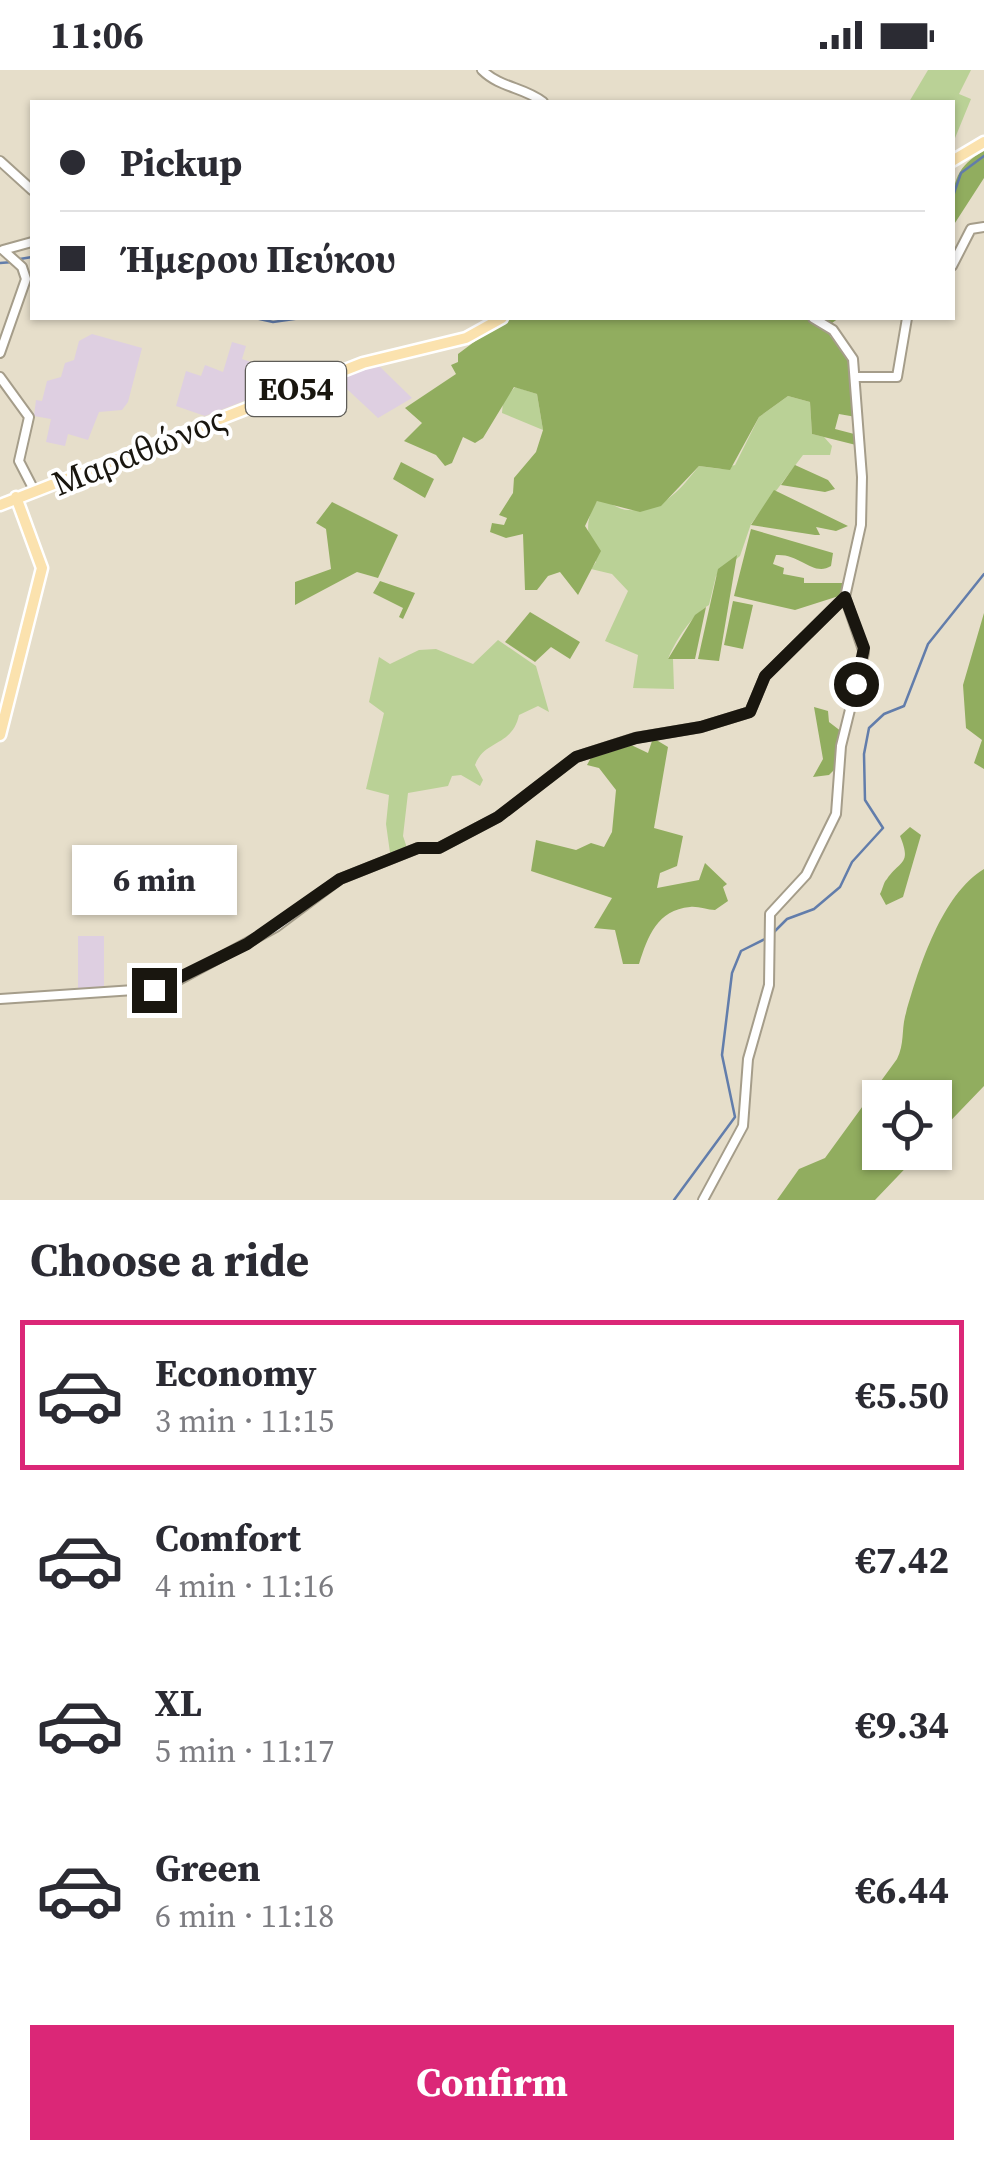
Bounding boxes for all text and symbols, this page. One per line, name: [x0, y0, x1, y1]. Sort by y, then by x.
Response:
text: 11:06: [50, 9, 144, 61]
text: Pickup: [120, 137, 242, 189]
text: Ήμερου Πεύκου: [120, 233, 396, 285]
road number: ΕΟ54: [246, 362, 346, 416]
street label: Μαραθώνος: [45, 394, 233, 508]
route start: [834, 662, 879, 707]
callout: 6 min: [72, 845, 236, 915]
text: 6 min: [113, 858, 196, 902]
route end: [132, 968, 177, 1013]
map controls: [862, 1080, 952, 1170]
button: locate: [862, 1080, 952, 1170]
text: Choose a ride: [30, 1229, 309, 1291]
text: Economy: [155, 1347, 317, 1399]
icon: car: [35, 1350, 125, 1440]
text: €5.50: [855, 1369, 949, 1421]
text: 3 min · 11:15: [155, 1399, 334, 1443]
text: Comfort: [155, 1512, 301, 1564]
icon: car: [35, 1515, 125, 1605]
text: €7.42: [855, 1534, 949, 1586]
text: 4 min · 11:16: [155, 1564, 334, 1608]
text: XL: [155, 1677, 202, 1729]
icon: car: [35, 1680, 125, 1770]
text: €9.34: [855, 1699, 949, 1751]
text: 5 min · 11:17: [155, 1729, 334, 1773]
text: Green: [155, 1842, 261, 1894]
icon: car: [35, 1845, 125, 1935]
text: €6.44: [855, 1864, 949, 1916]
text: 6 min · 11:18: [155, 1894, 334, 1938]
button: Confirm: [30, 2025, 954, 2140]

